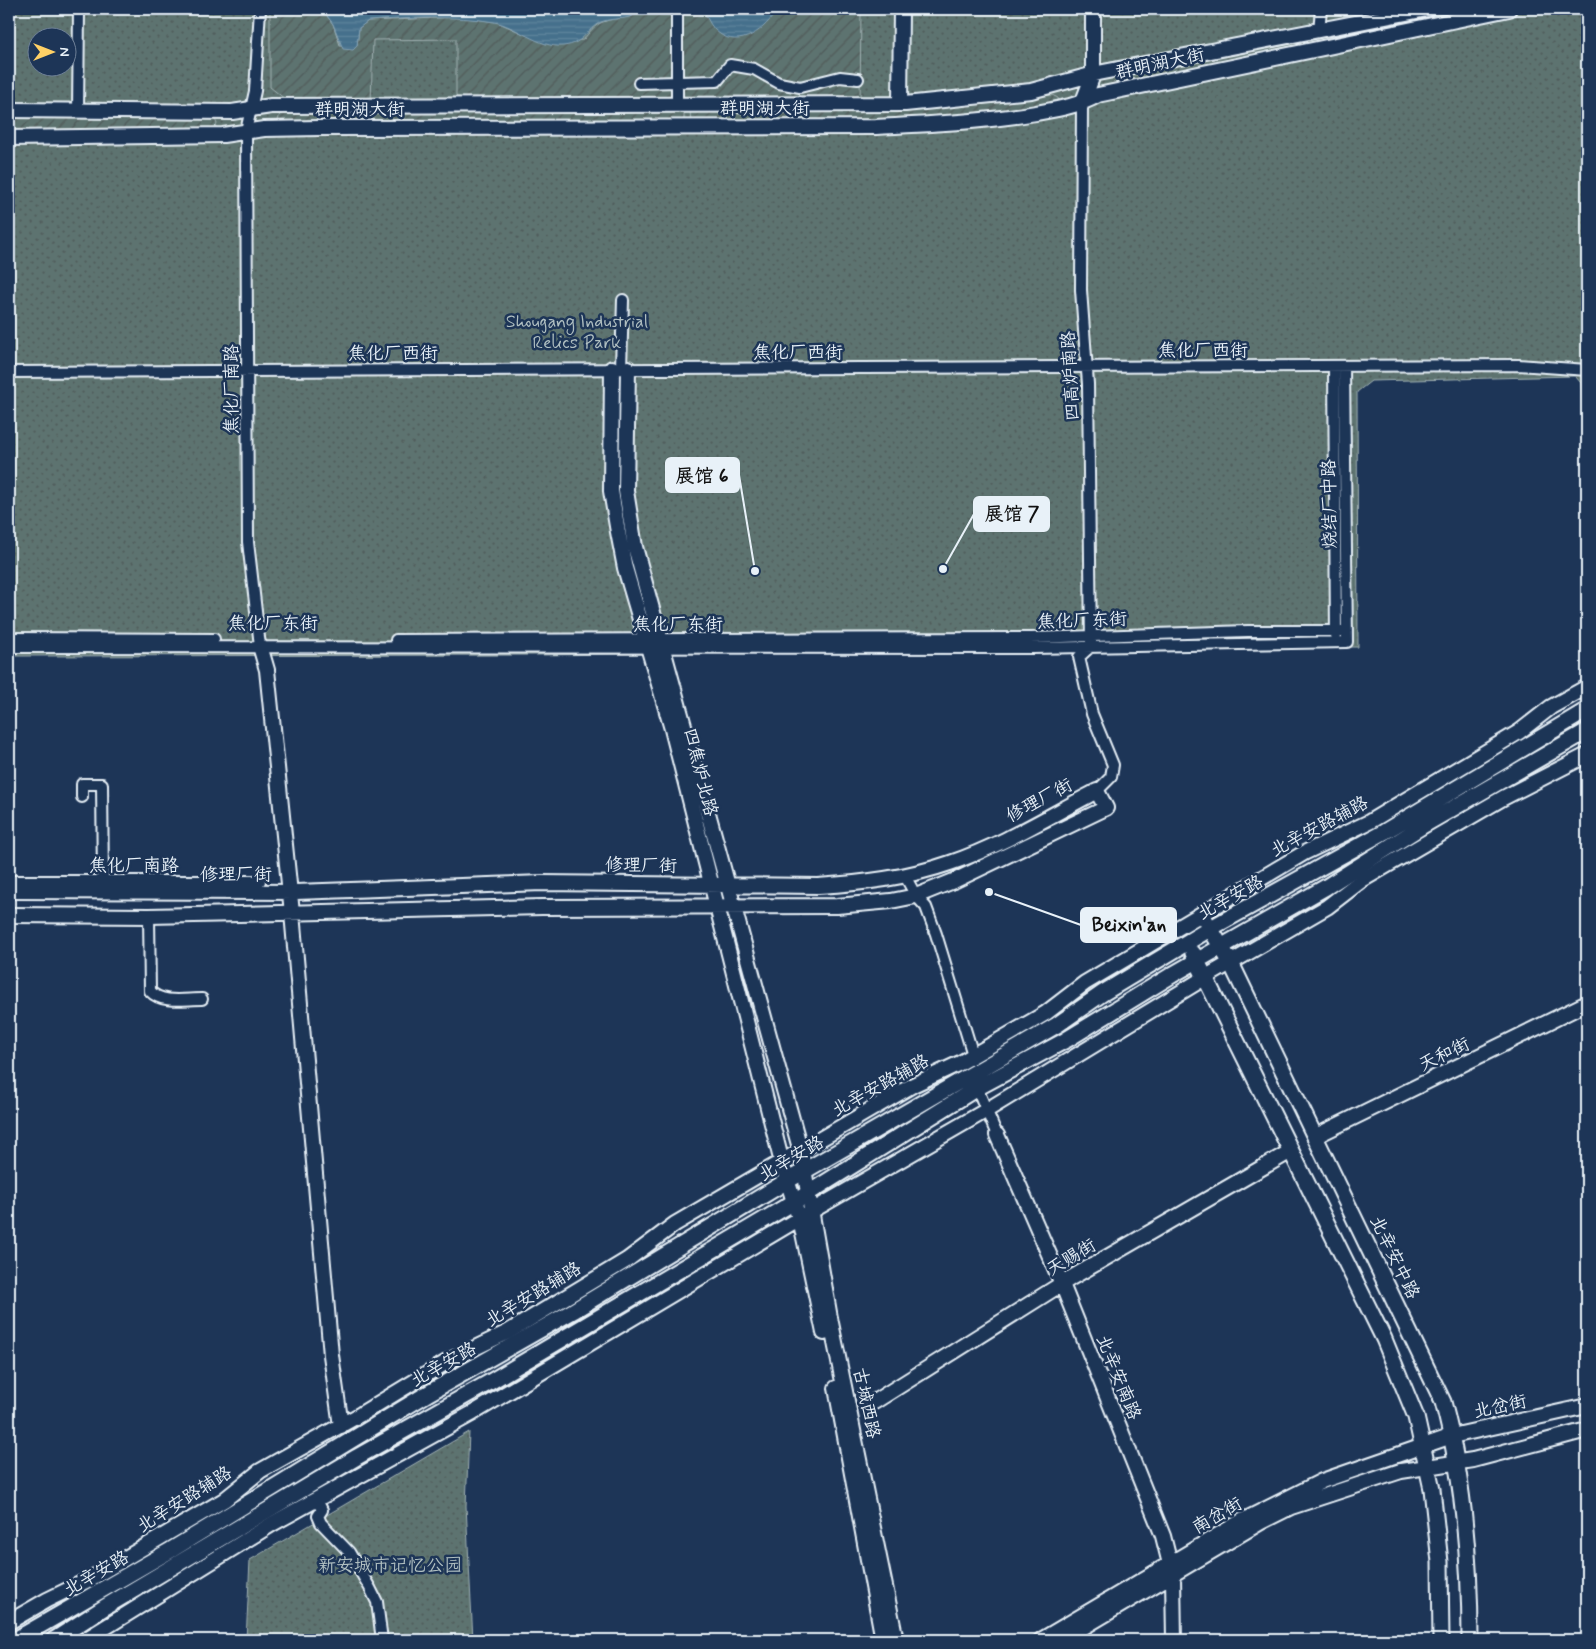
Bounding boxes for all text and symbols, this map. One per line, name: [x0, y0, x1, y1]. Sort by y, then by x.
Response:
north arrow: [28, 28, 78, 78]
street label: 群明湖大街: [1114, 43, 1207, 85]
text: N: [55, 47, 73, 57]
street label: 群明湖大街: [720, 97, 810, 121]
street label: 群明湖大街: [315, 98, 405, 122]
park label: Shougang Industrial Relics Park: [506, 310, 648, 355]
street label: 四高炉南路: [1057, 330, 1085, 422]
street label: 焦化厂西街: [1158, 339, 1248, 363]
street label: 焦化厂西街: [753, 341, 843, 365]
street label: 焦化厂西街: [348, 342, 438, 366]
street label: 焦化厂南路: [220, 344, 244, 434]
callout: 展馆 6: [666, 458, 739, 492]
street label: 烧结厂中路: [1317, 459, 1343, 549]
text: 展馆 6: [676, 464, 729, 489]
callout: 展馆 7: [974, 497, 1049, 531]
text: 展馆 7: [985, 502, 1040, 527]
street label: 焦化厂东街: [1037, 607, 1127, 635]
street label: 焦化厂东街: [228, 612, 318, 636]
street label: 焦化厂东街: [633, 613, 723, 637]
street label: 四焦炉北路: [677, 726, 723, 819]
street label: 修理厂街: [1002, 773, 1077, 828]
street label: 北辛安路辅路: [1266, 791, 1373, 863]
street label: 修理厂街: [605, 853, 677, 879]
street label: 焦化厂南路: [89, 854, 179, 878]
street label: 修理厂街: [200, 863, 272, 887]
street label: 北辛安路: [1193, 870, 1268, 926]
callout: Beixin'an: [1081, 908, 1176, 942]
text: Beixin'an: [1092, 913, 1167, 938]
street label: 天和街: [1415, 1032, 1474, 1078]
street label: 北辛安路辅路: [827, 1049, 934, 1123]
street label: 北辛安路: [754, 1130, 829, 1187]
street label: 北辛安中路: [1364, 1212, 1425, 1303]
street label: 天赐街: [1042, 1234, 1101, 1282]
street label: 北辛安路辅路: [481, 1257, 586, 1333]
street label: 北辛安南路: [1090, 1331, 1146, 1424]
street label: 北辛安路: [406, 1337, 481, 1393]
street label: 古城西路: [847, 1365, 885, 1441]
street label: 北岔街: [1471, 1390, 1529, 1424]
street label: 北辛安路辅路: [132, 1461, 237, 1539]
street label: 南岔街: [1188, 1492, 1247, 1540]
street label: 北辛安路: [59, 1545, 134, 1602]
park label: 新安城市记忆公园: [318, 1554, 462, 1578]

